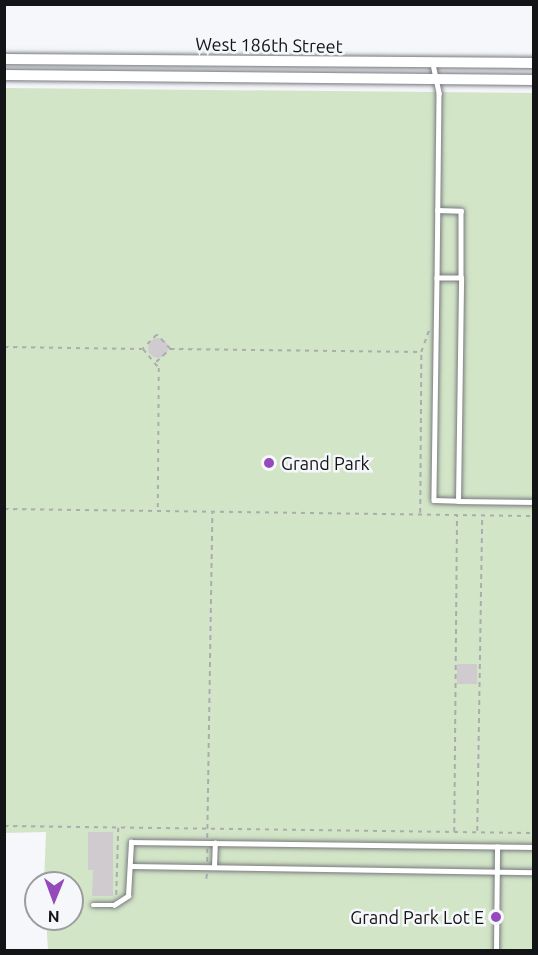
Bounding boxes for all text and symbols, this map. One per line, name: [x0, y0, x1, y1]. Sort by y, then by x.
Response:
street label: West 186th Street: [195, 33, 343, 57]
place label: Grand Park: [281, 452, 370, 474]
marker: Grand Park: [262, 456, 276, 470]
north arrow: [24, 871, 84, 931]
place label: Grand Park Lot E: [350, 906, 484, 928]
text: N: [48, 908, 60, 926]
marker: Grand Park Lot E: [489, 910, 503, 924]

